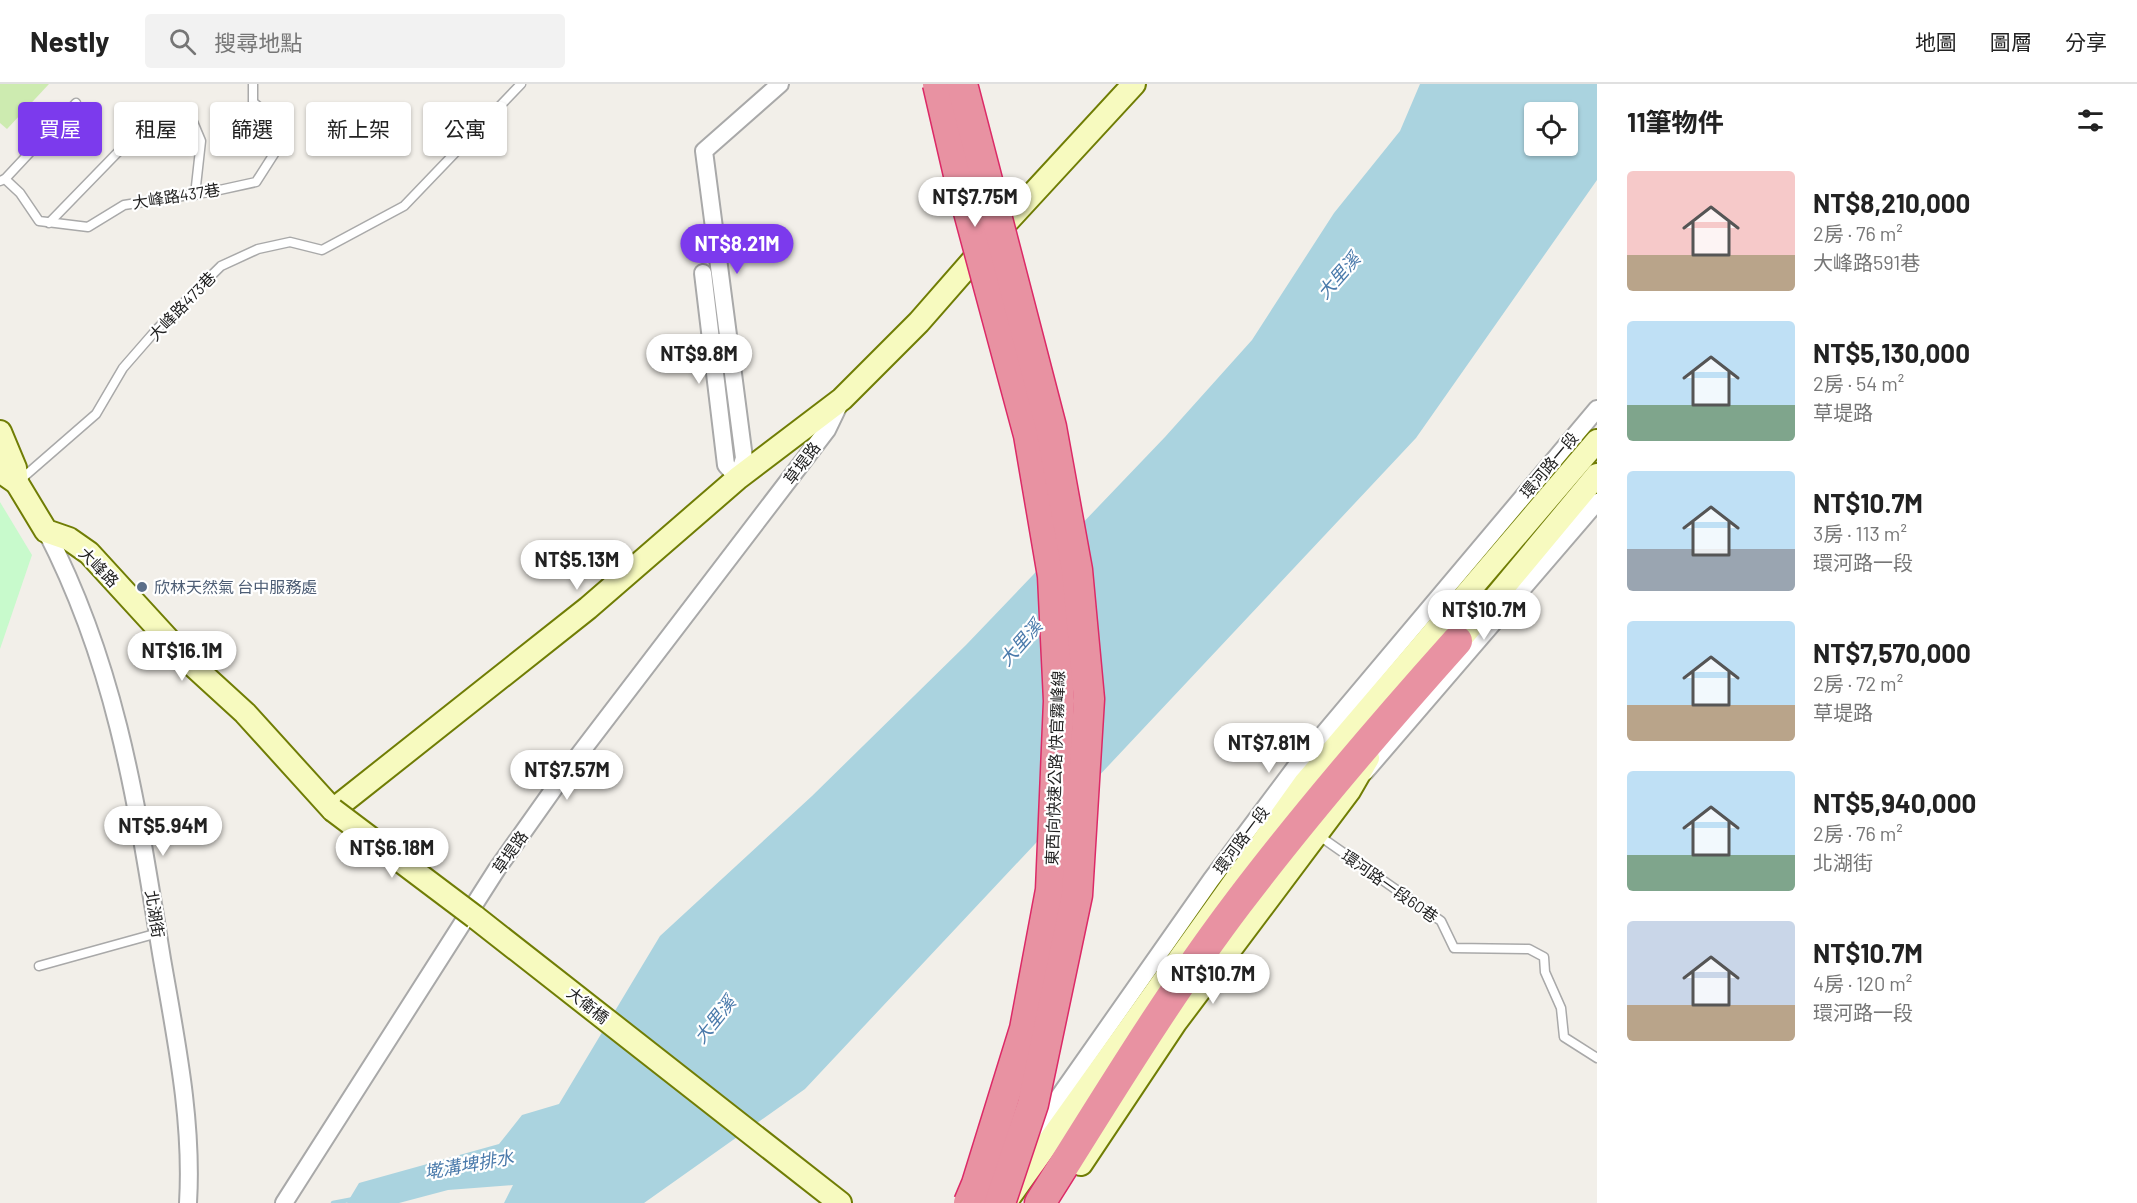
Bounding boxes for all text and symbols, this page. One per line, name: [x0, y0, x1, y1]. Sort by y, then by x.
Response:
search box: [145, 14, 565, 68]
text: Nestly: [30, 24, 109, 58]
icon: search: [166, 25, 199, 58]
text: 搜尋地點: [214, 29, 302, 55]
text: 地圖: [1915, 29, 1957, 54]
text: 圖層: [1990, 29, 2032, 54]
text: 分享: [2065, 29, 2107, 54]
chip: 買屋: [18, 102, 102, 156]
chip: 租屋: [114, 102, 198, 156]
chip: 篩選: [210, 102, 294, 156]
chip: 新上架: [306, 102, 411, 156]
chip: 公寓: [423, 102, 507, 156]
map controls: [1524, 102, 1578, 156]
button: locate: [1524, 102, 1578, 156]
icon: filters: [2074, 104, 2107, 137]
text: 11筆物件: [1627, 106, 1724, 137]
pin: NT$7.75M: [913, 177, 1037, 228]
street label: 大峰路437巷: [131, 179, 221, 212]
text: NT$7.75M: [932, 184, 1018, 208]
text: NT$8,210,000: [1813, 187, 1970, 218]
icon: home: [1675, 195, 1747, 267]
text: 2房 · 76 m²: [1813, 221, 1903, 245]
pin: NT$8.21M: [675, 224, 799, 275]
text: NT$8.21M: [694, 231, 780, 255]
water label: 大里溪: [1312, 245, 1366, 303]
text: 大峰路591巷: [1813, 250, 1920, 274]
street label: 大峰路473巷: [144, 267, 219, 344]
pin: NT$9.8M: [644, 334, 754, 385]
text: NT$5,130,000: [1813, 337, 1970, 368]
text: NT$9.8M: [660, 341, 738, 365]
icon: home: [1675, 345, 1747, 417]
text: 2房 · 54 m²: [1813, 371, 1904, 395]
text: 草堤路: [1813, 400, 1873, 424]
street label: 環河路一段: [1516, 428, 1582, 501]
street label: 草堤路: [780, 438, 824, 488]
text: NT$10.7M: [1813, 487, 1923, 518]
icon: home: [1675, 495, 1747, 567]
text: 3房 · 113 m²: [1813, 521, 1907, 545]
pin: NT$5.13M: [515, 540, 639, 591]
street label: 大峰路: [76, 543, 123, 590]
text: NT$5.13M: [535, 547, 619, 571]
text: 環河路一段: [1813, 550, 1913, 574]
place label: 欣林天然氣 台中服務處: [154, 577, 317, 596]
marker: 欣林天然氣 台中服務處: [135, 580, 149, 594]
pin: NT$10.7M: [1422, 590, 1546, 641]
text: NT$10.7M: [1442, 597, 1526, 621]
water label: 大里溪: [994, 612, 1048, 670]
pin: NT$16.1M: [120, 631, 244, 682]
text: NT$7,570,000: [1813, 637, 1971, 668]
text: NT$16.1M: [141, 638, 223, 662]
icon: home: [1675, 645, 1747, 717]
street label: 東西向快速公路 快官霧峰線: [1042, 670, 1067, 866]
text: 2房 · 72 m²: [1813, 671, 1903, 695]
text: 草堤路: [1813, 700, 1873, 724]
pin: NT$7.81M: [1207, 723, 1331, 774]
text: NT$7.81M: [1228, 730, 1310, 754]
pin: NT$7.57M: [505, 750, 629, 801]
text: NT$7.57M: [524, 757, 610, 781]
text: NT$5,940,000: [1813, 787, 1976, 818]
icon: home: [1675, 795, 1747, 867]
street label: 環河路一段: [1209, 802, 1272, 877]
pin: NT$5.94M: [101, 806, 225, 857]
text: NT$5.94M: [118, 813, 208, 837]
text: 2房 · 76 m²: [1813, 821, 1903, 845]
street label: 草堤路: [488, 827, 531, 877]
pin: NT$6.18M: [330, 828, 454, 879]
text: NT$6.18M: [350, 835, 434, 859]
street label: 環河路一段60巷: [1338, 845, 1442, 926]
text: 北湖街: [1813, 850, 1873, 874]
street label: 北湖街: [142, 889, 169, 939]
text: NT$10.7M: [1813, 937, 1923, 968]
icon: home: [1675, 945, 1747, 1017]
pin: NT$10.7M: [1151, 954, 1275, 1005]
text: NT$10.7M: [1171, 961, 1255, 985]
text: 4房 · 120 m²: [1813, 971, 1912, 995]
street label: 大衛橋: [564, 982, 613, 1027]
water label: 大里溪: [689, 989, 742, 1047]
text: 環河路一段: [1813, 1000, 1913, 1024]
water label: 墘溝埤排水: [423, 1145, 516, 1183]

